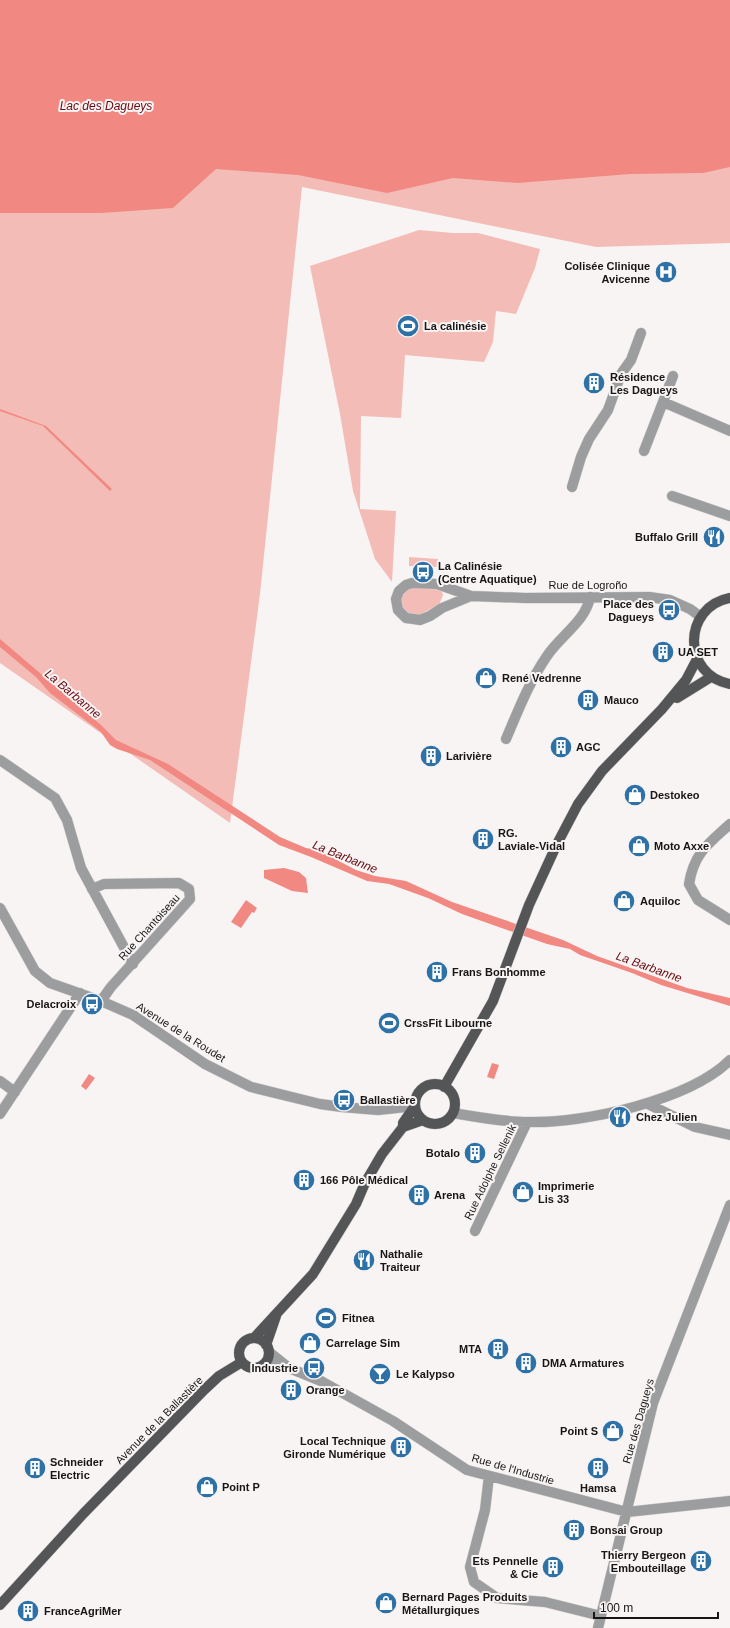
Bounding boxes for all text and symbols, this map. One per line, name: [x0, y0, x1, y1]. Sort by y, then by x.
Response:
water label: Lac des Dagueys: [60, 99, 152, 113]
hospital icon: Colisée Clinique Avicenne: [653, 259, 679, 285]
place label: Colisée Clinique Avicenne: [564, 260, 650, 285]
sports icon: La calinésie: [395, 313, 421, 339]
place label: La calinésie: [424, 320, 486, 332]
building icon: Résidence Les Dagueys: [581, 370, 607, 396]
place label: Résidence Les Dagueys: [610, 371, 678, 396]
restaurant icon: Buffalo Grill: [701, 524, 727, 550]
place label: Buffalo Grill: [635, 531, 698, 543]
bus stop icon: La Calinésie (Centre Aquatique): [410, 559, 436, 585]
place label: La Calinésie (Centre Aquatique): [438, 560, 537, 585]
street label: Rue de Logroño: [549, 579, 627, 591]
bus stop icon: Place des Dagueys: [656, 597, 682, 623]
place label: Place des Dagueys: [603, 598, 654, 623]
building icon: UA SET: [650, 639, 676, 665]
place label: UA SET: [678, 646, 718, 658]
shop icon: René Vedrenne: [473, 665, 499, 691]
water label: La Barbanne: [42, 667, 104, 722]
place label: René Vedrenne: [502, 672, 581, 684]
building icon: Mauco: [575, 687, 601, 713]
place label: Mauco: [604, 694, 639, 706]
building icon: AGC: [548, 734, 574, 760]
place label: AGC: [576, 741, 601, 753]
building icon: Larivière: [418, 743, 444, 769]
place label: Larivière: [446, 750, 492, 762]
shop icon: Destokeo: [622, 782, 648, 808]
place label: Destokeo: [650, 789, 700, 801]
building icon: RG. Laviale-Vidal: [470, 826, 496, 852]
place label: RG. Laviale-Vidal: [498, 827, 565, 852]
shop icon: Moto Axxe: [626, 833, 652, 859]
water label: La Barbanne: [311, 838, 380, 876]
place label: Moto Axxe: [654, 840, 709, 852]
shop icon: Aquiloc: [611, 888, 637, 914]
street label: Rue Chantoiseau: [116, 891, 182, 963]
place label: Aquiloc: [640, 895, 680, 907]
water label: La Barbanne: [614, 949, 684, 985]
building icon: Frans Bonhomme: [424, 959, 450, 985]
place label: Frans Bonhomme: [452, 966, 546, 978]
bus stop icon: Delacroix: [79, 991, 105, 1017]
place label: Delacroix: [26, 998, 77, 1010]
street label: Avenue de la Roudet: [134, 1000, 228, 1064]
sports icon: CrssFit Libourne: [376, 1010, 402, 1036]
place label: CrssFit Libourne: [404, 1017, 492, 1029]
bus stop icon: Ballastière: [331, 1087, 357, 1113]
place label: Ballastière: [360, 1094, 416, 1106]
restaurant icon: Chez Julien: [607, 1104, 633, 1130]
place label: Chez Julien: [636, 1111, 697, 1123]
street label: Rue Adolphe Sellenik: [462, 1122, 519, 1222]
building icon: Botalo: [462, 1140, 488, 1166]
place label: Botalo: [426, 1147, 460, 1159]
building icon: 166 Pôle Médical: [291, 1167, 317, 1193]
place label: 166 Pôle Médical: [320, 1174, 408, 1186]
shop icon: Imprimerie Lis 33: [510, 1179, 536, 1205]
place label: Imprimerie Lis 33: [538, 1180, 594, 1205]
building icon: Arena: [406, 1182, 432, 1208]
place label: Arena: [434, 1189, 466, 1201]
restaurant icon: Nathalie Traiteur: [351, 1247, 377, 1273]
place label: Nathalie Traiteur: [380, 1248, 423, 1273]
sports icon: Fitnea: [313, 1305, 339, 1331]
place label: Fitnea: [342, 1312, 375, 1324]
shop icon: Carrelage Sim: [297, 1330, 323, 1356]
building icon: MTA: [485, 1336, 511, 1362]
place label: Carrelage Sim: [326, 1337, 400, 1349]
place label: MTA: [459, 1343, 482, 1355]
building icon: DMA Armatures: [513, 1350, 539, 1376]
bus stop icon: Industrie: [301, 1355, 327, 1381]
place label: DMA Armatures: [542, 1357, 624, 1369]
bar icon: Le Kalypso: [367, 1361, 393, 1387]
place label: Industrie: [252, 1362, 298, 1374]
place label: Le Kalypso: [396, 1368, 455, 1380]
street label: Avenue de la Ballastière: [113, 1374, 205, 1466]
building icon: Orange: [278, 1377, 304, 1403]
street label: Rue des Dagueys: [620, 1377, 656, 1465]
place label: Orange: [306, 1384, 345, 1396]
shop icon: Point S: [600, 1418, 626, 1444]
place label: Point S: [560, 1425, 598, 1437]
building icon: Local Technique Gironde Numérique: [388, 1434, 414, 1460]
place label: Local Technique Gironde Numérique: [283, 1435, 386, 1460]
street label: Rue de l'Industrie: [470, 1451, 556, 1487]
building icon: Schneider Electric: [22, 1455, 48, 1481]
building icon: Hamsa: [585, 1455, 611, 1481]
place label: Schneider Electric: [50, 1456, 104, 1481]
shop icon: Point P: [194, 1474, 220, 1500]
place label: Point P: [222, 1481, 260, 1493]
place label: Hamsa: [580, 1482, 617, 1494]
building icon: Bonsai Group: [561, 1517, 587, 1543]
place label: Bonsai Group: [590, 1524, 663, 1536]
building icon: Thierry Bergeon Embouteillage: [688, 1548, 714, 1574]
place label: Thierry Bergeon Embouteillage: [601, 1549, 686, 1574]
building icon: Ets Pennelle & Cie: [540, 1554, 566, 1580]
place label: Ets Pennelle & Cie: [473, 1555, 538, 1580]
shop icon: Bernard Pages Produits Métallurgiques: [373, 1590, 399, 1616]
place label: Bernard Pages Produits Métallurgiques: [402, 1591, 527, 1616]
scale bar: [594, 1594, 718, 1620]
building icon: FranceAgriMer: [15, 1598, 41, 1624]
text: 100 m: [600, 1601, 633, 1615]
place label: FranceAgriMer: [44, 1605, 122, 1617]

